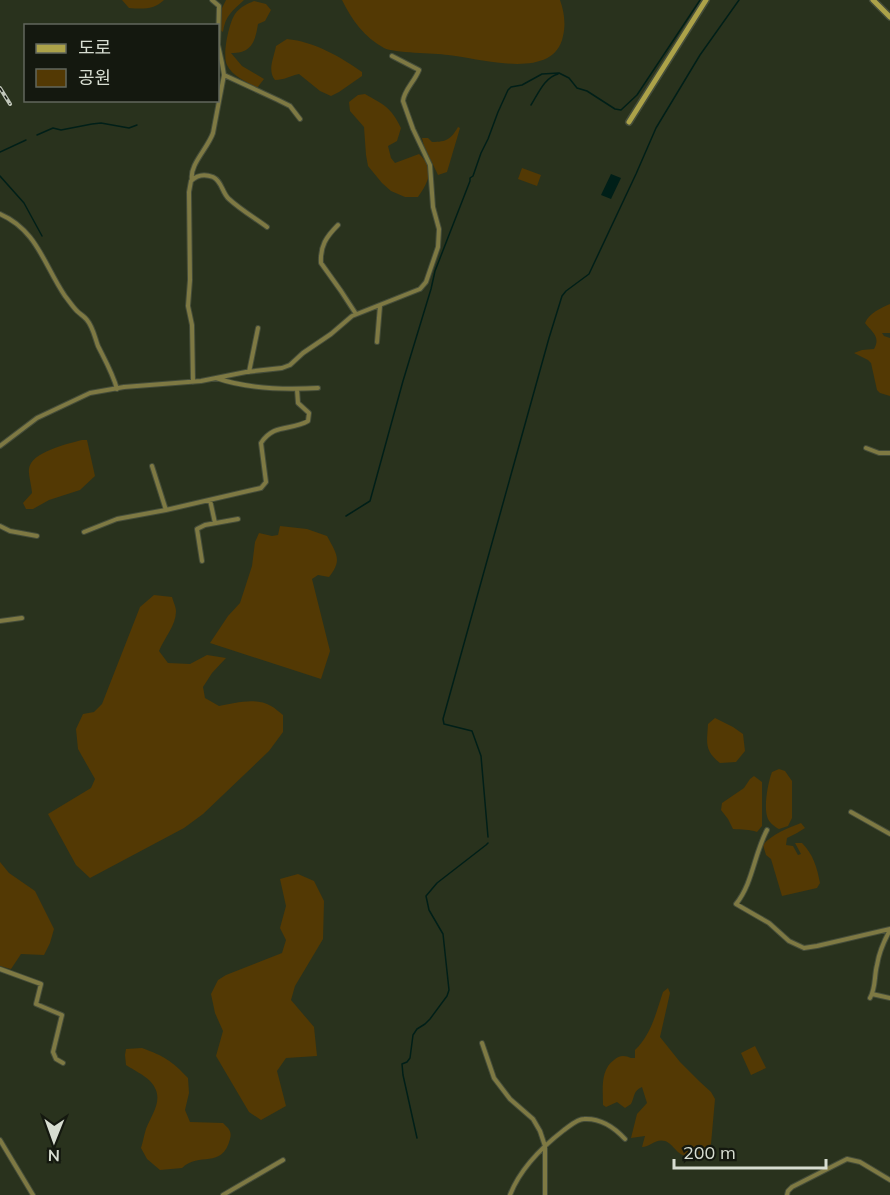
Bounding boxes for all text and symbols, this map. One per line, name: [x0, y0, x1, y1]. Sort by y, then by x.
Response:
legend: [24, 24, 219, 102]
text: 도로: [78, 36, 111, 59]
text: 공원: [78, 66, 111, 89]
north arrow: [24, 1111, 84, 1171]
scale bar: [674, 1132, 826, 1170]
text: 200 m: [683, 1141, 736, 1164]
text: N: [48, 1146, 60, 1166]

